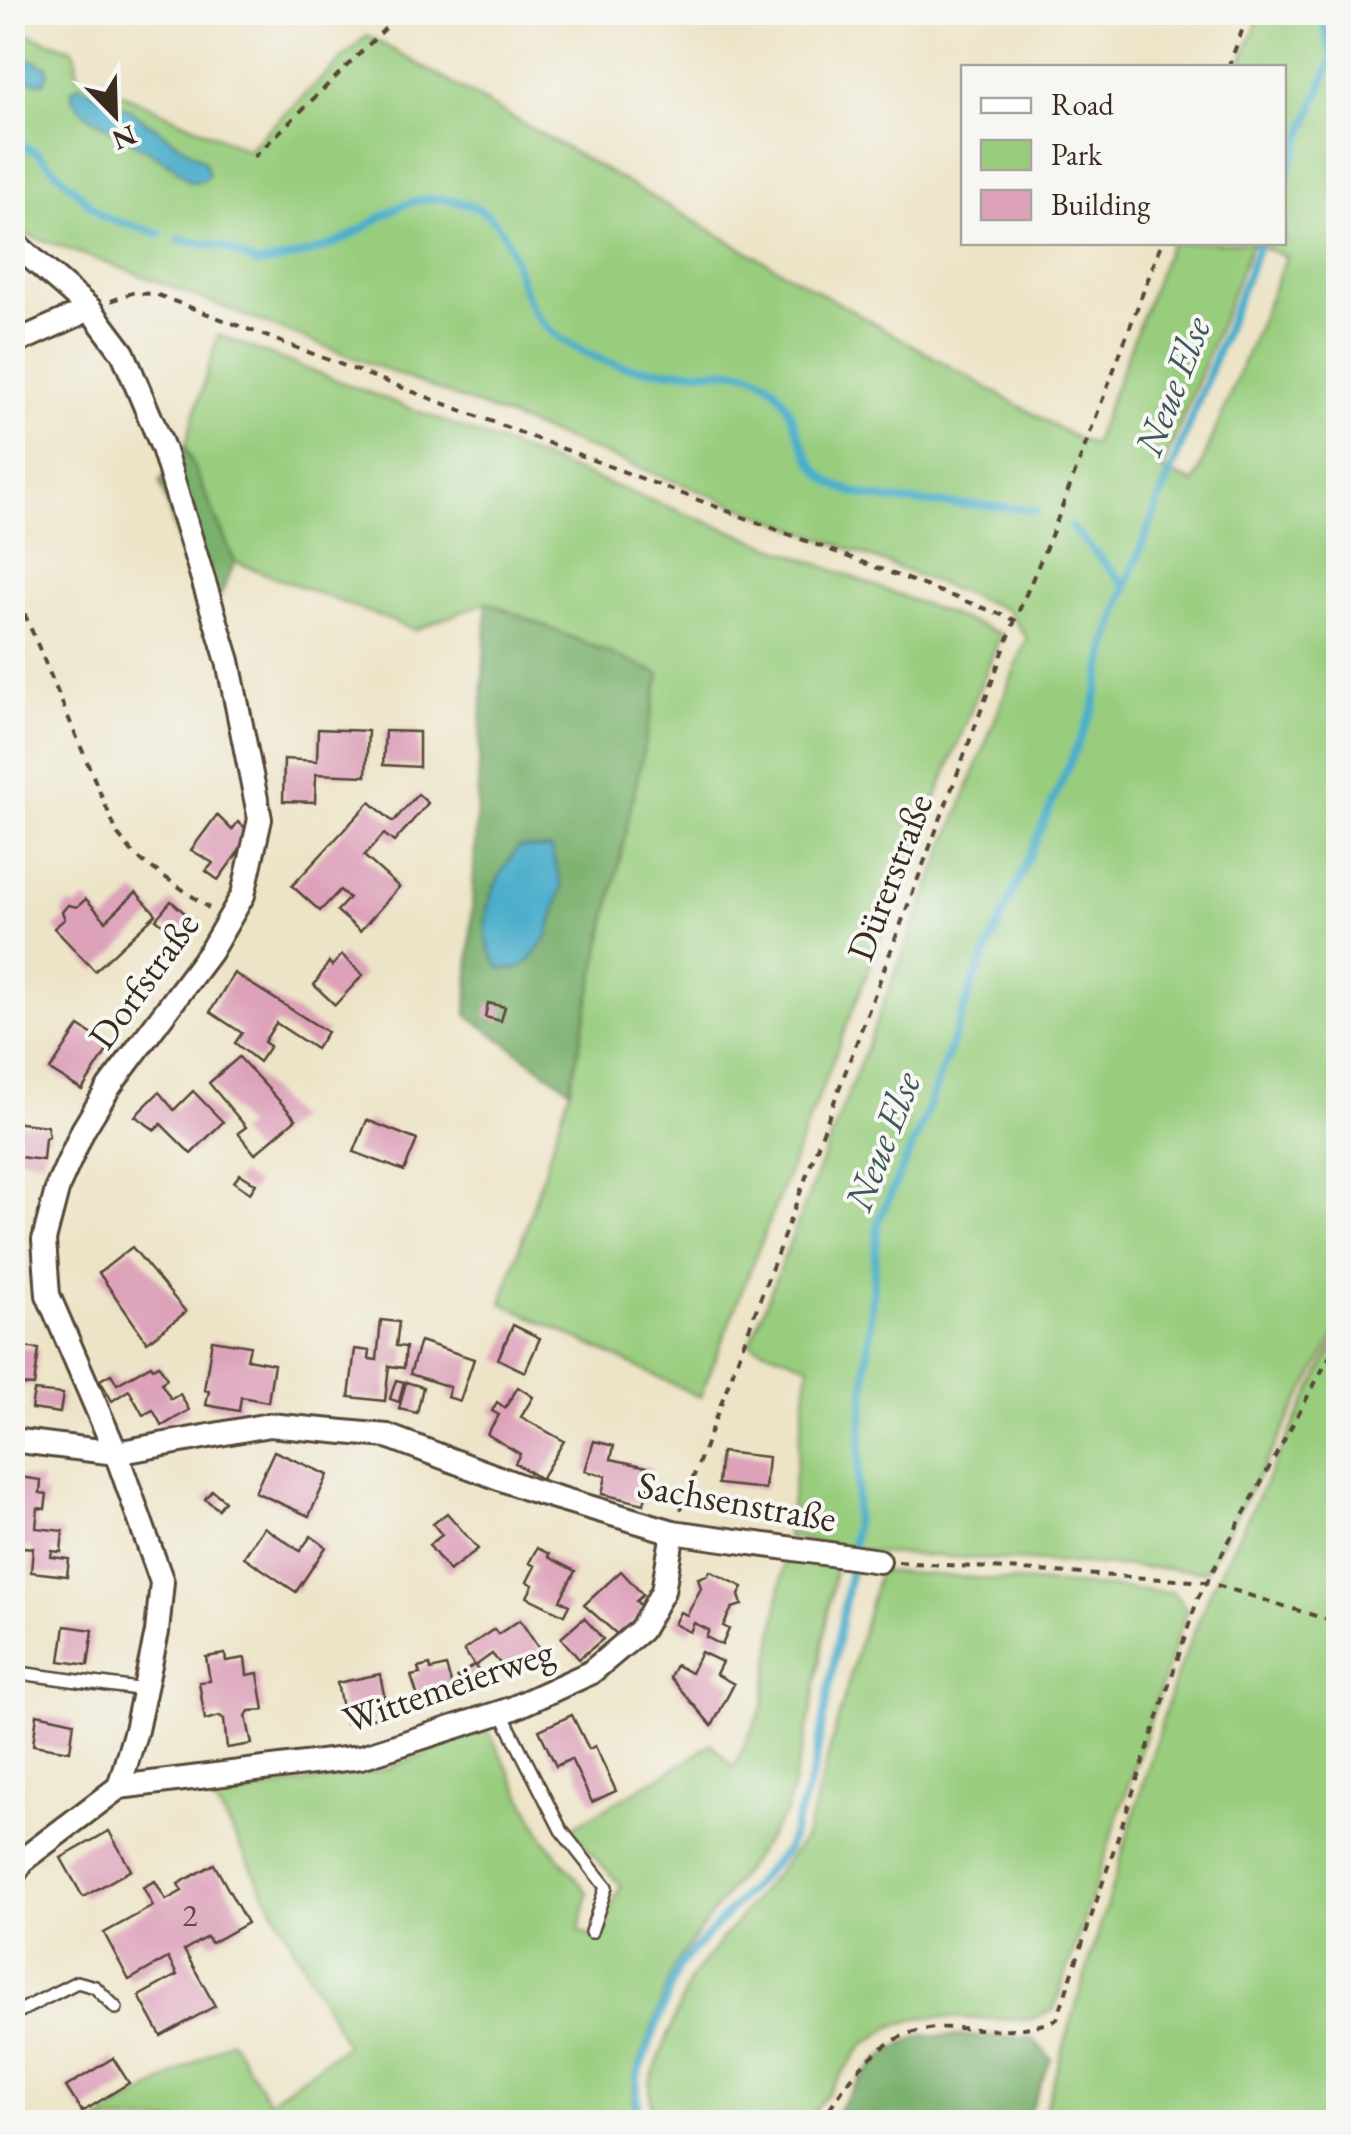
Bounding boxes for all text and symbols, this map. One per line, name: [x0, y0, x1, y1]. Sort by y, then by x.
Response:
north arrow: [65, 65, 165, 165]
legend: [961, 65, 1286, 245]
text: Road: [1051, 85, 1115, 124]
text: N: [107, 117, 142, 159]
text: Park: [1051, 135, 1103, 174]
text: Building: [1051, 185, 1151, 224]
water label: Neue Else: [1121, 309, 1222, 464]
street label: Dürerstraße: [835, 787, 943, 967]
street label: Dorfstraße: [77, 902, 209, 1058]
water label: Neue Else: [831, 1064, 932, 1219]
street label: Sachsenstraße: [634, 1459, 840, 1543]
street label: Wittemeierweg: [336, 1626, 560, 1744]
house number: 2: [182, 1894, 198, 1936]

